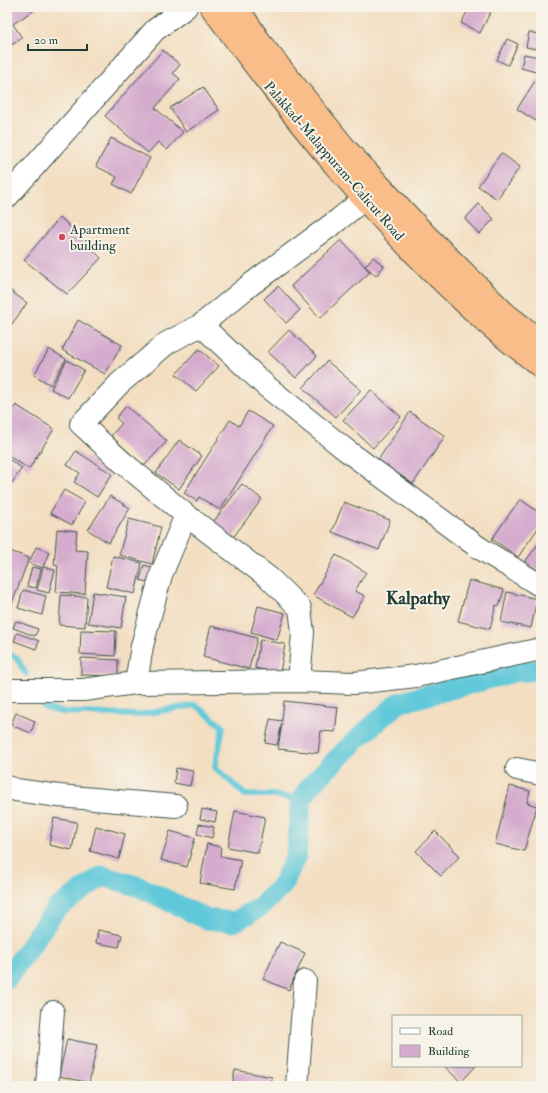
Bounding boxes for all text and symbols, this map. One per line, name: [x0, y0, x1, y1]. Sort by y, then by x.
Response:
scale bar: [28, 26, 87, 52]
text: 20 m: [34, 33, 59, 48]
street label: Palakkad-Malappuram-Calicut Road: [260, 78, 408, 245]
place label: Apartment building: [69, 221, 130, 254]
marker: Apartment building: [57, 232, 67, 242]
district label: Kalpathy: [386, 587, 451, 610]
legend: [392, 1015, 522, 1067]
text: Road: [428, 1024, 453, 1039]
text: Building: [428, 1044, 471, 1059]

